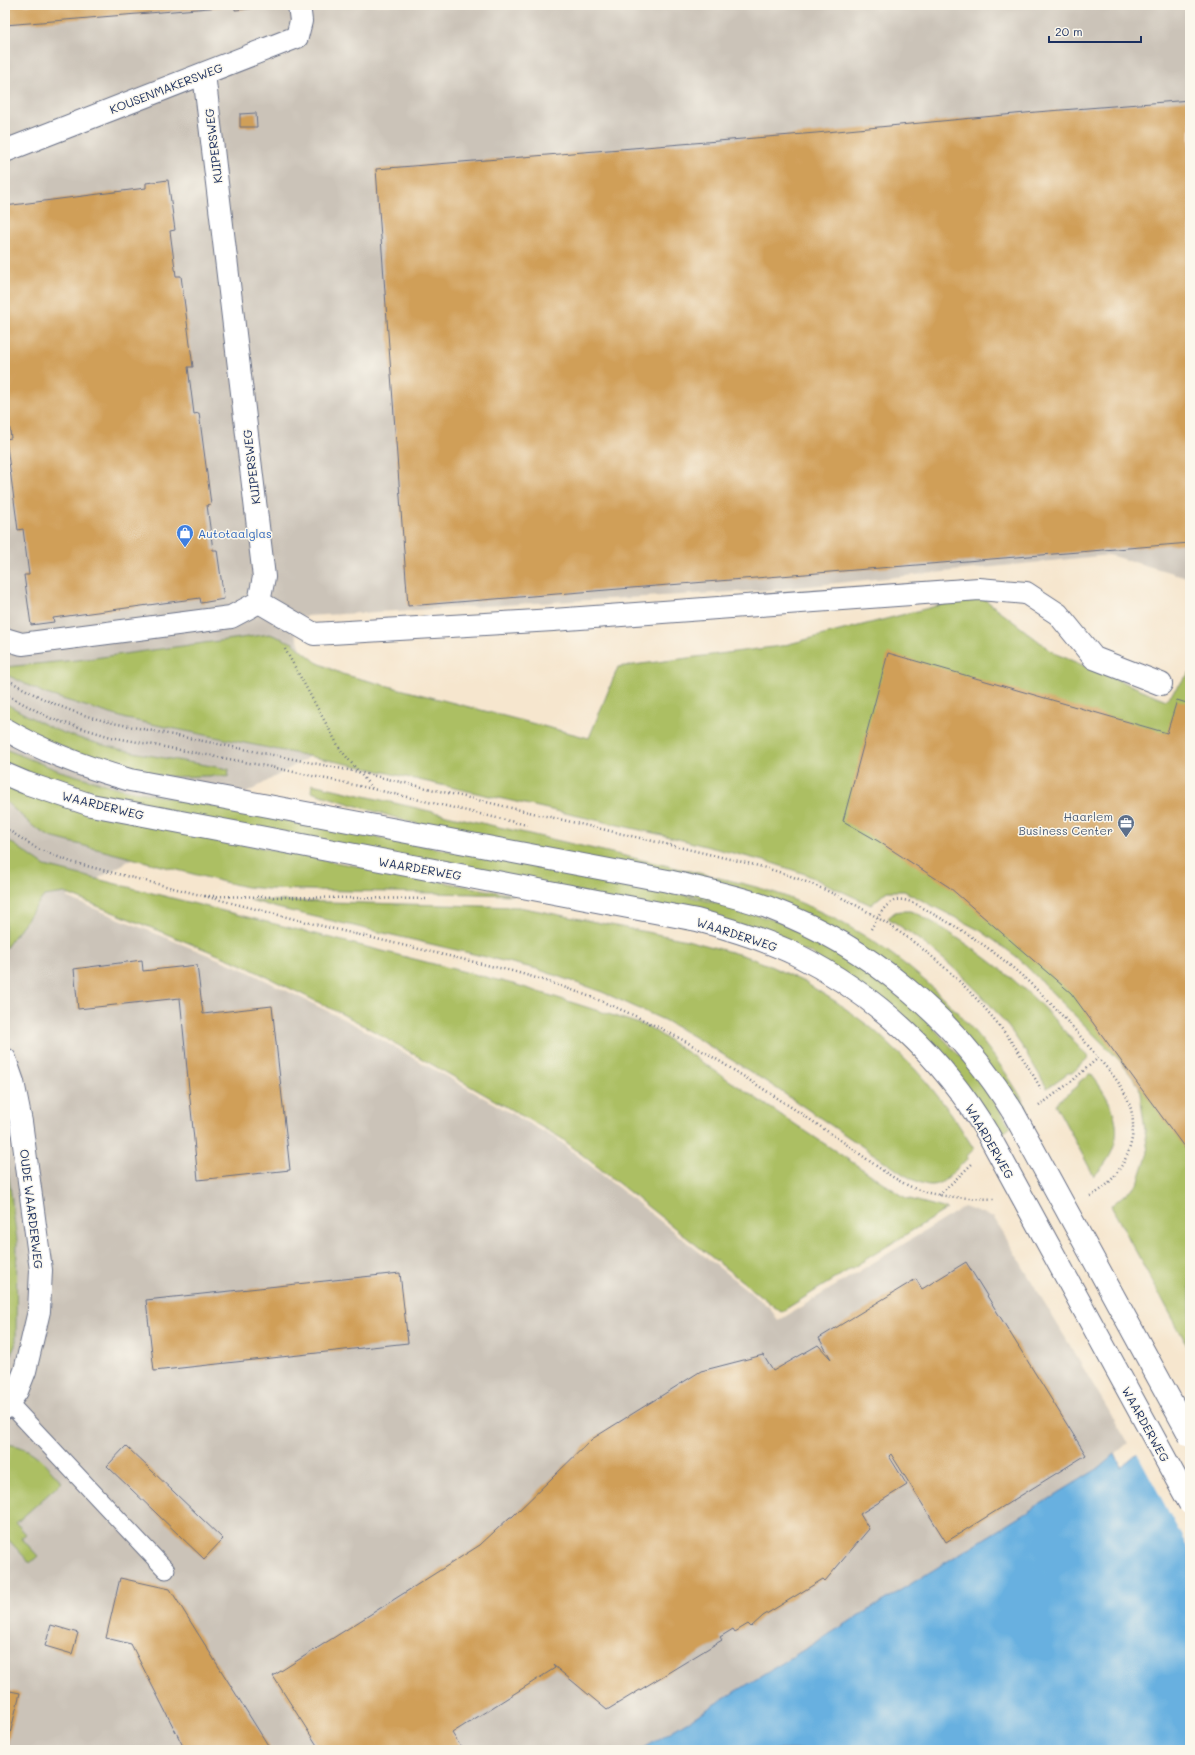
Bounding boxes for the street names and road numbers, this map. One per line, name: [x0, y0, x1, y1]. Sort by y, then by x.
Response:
street label: KOUSENMAKERSWEG: [107, 59, 225, 117]
street label: KUIPERSWEG: [200, 107, 226, 184]
street label: KUIPERSWEG: [238, 428, 264, 505]
street label: WAARDERWEG: [60, 787, 146, 823]
street label: WAARDERWEG: [377, 853, 463, 883]
street label: WAARDERWEG: [695, 913, 779, 955]
street label: WAARDERWEG: [962, 1101, 1018, 1181]
street label: OUDE WAARDERWEG: [17, 1148, 47, 1270]
street label: WAARDERWEG: [1119, 1383, 1173, 1465]

